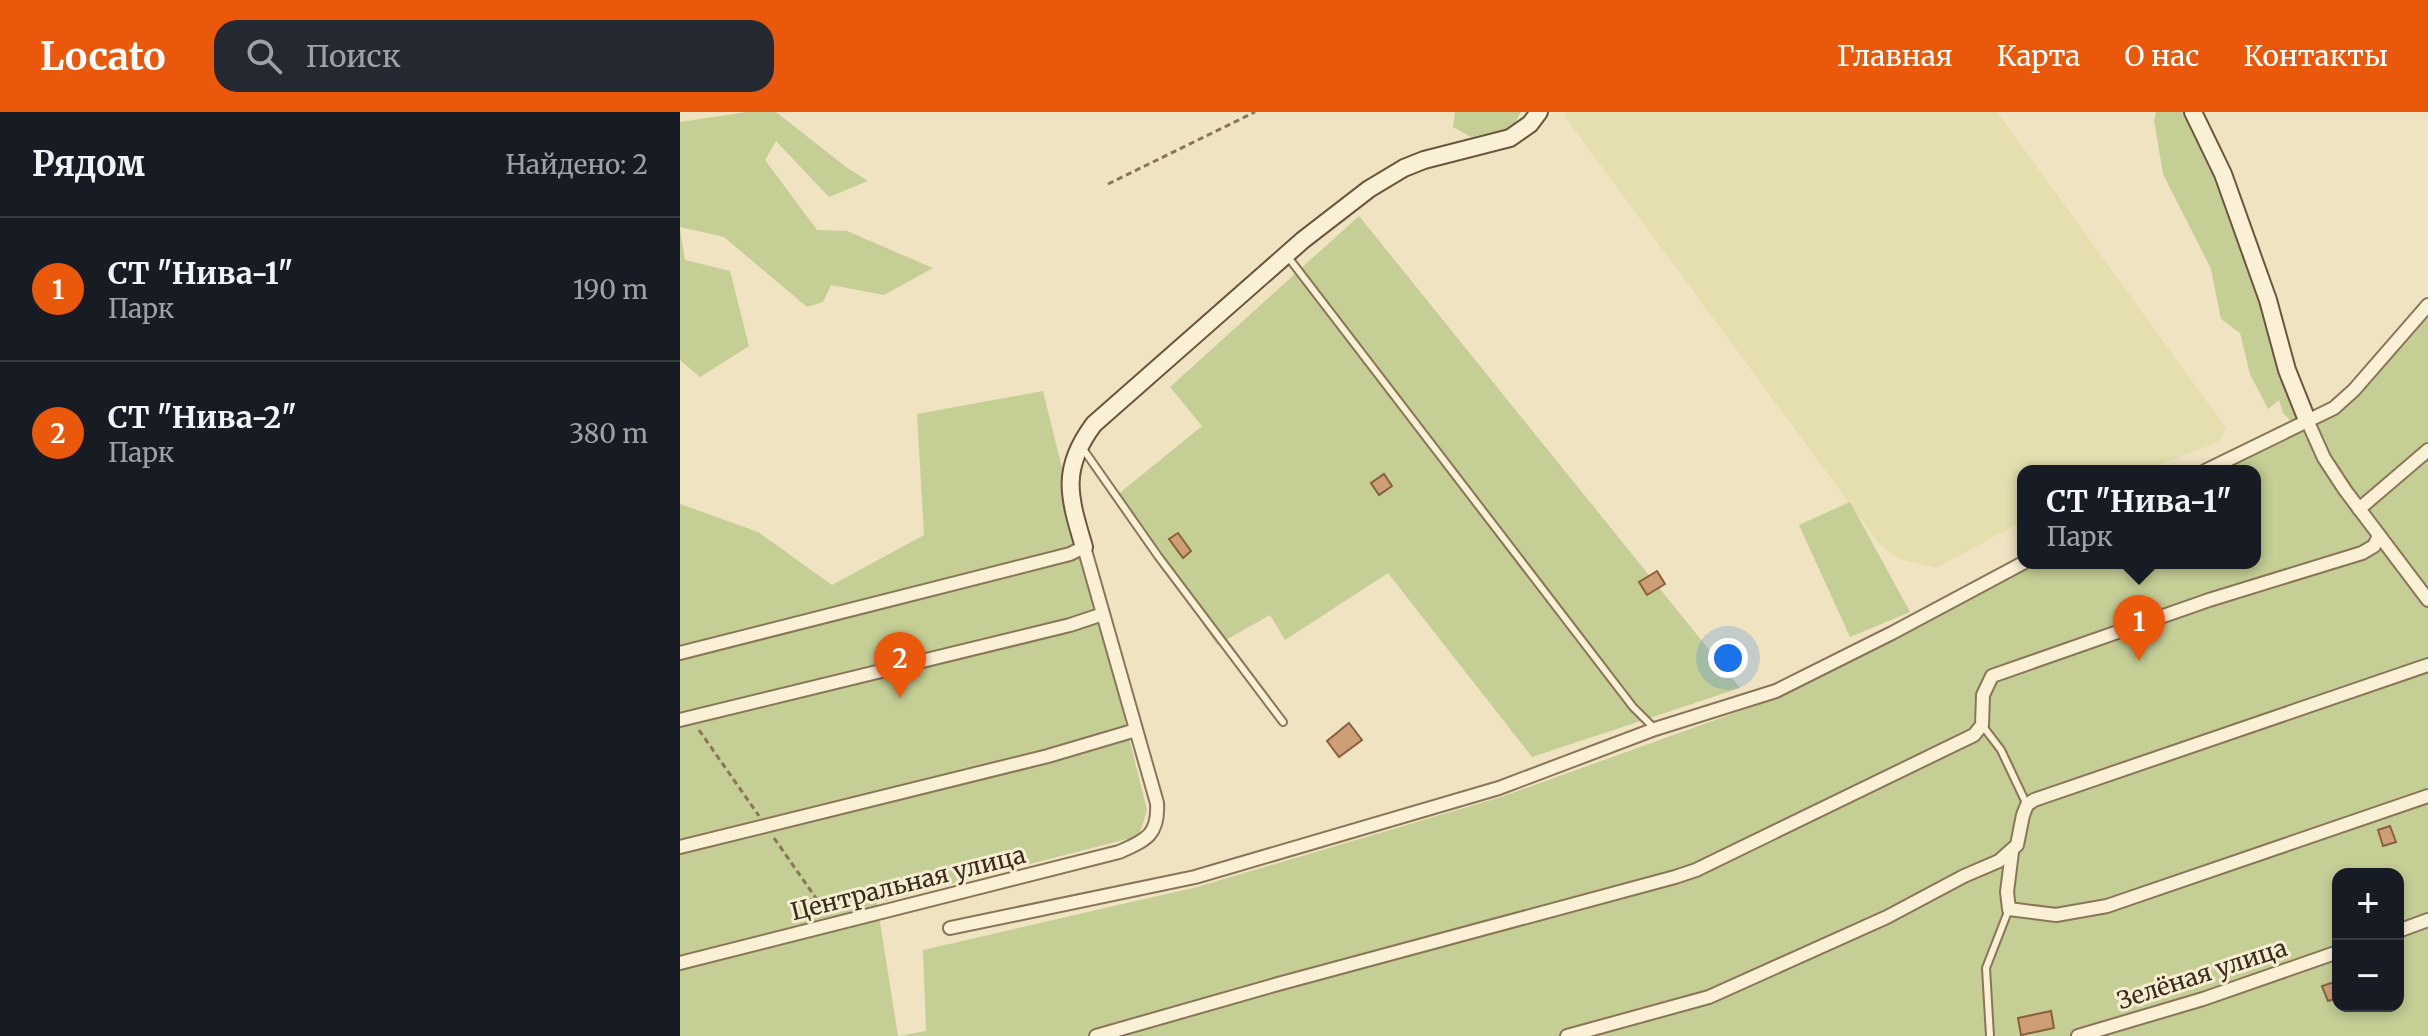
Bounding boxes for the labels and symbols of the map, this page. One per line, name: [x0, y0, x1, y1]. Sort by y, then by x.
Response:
pin: 1: [2113, 595, 2165, 661]
pin: 2: [874, 632, 926, 698]
your location: [1708, 638, 1748, 678]
street label: Центральная улица: [787, 839, 1029, 927]
street label: Зелёная улица: [2113, 932, 2291, 1016]

